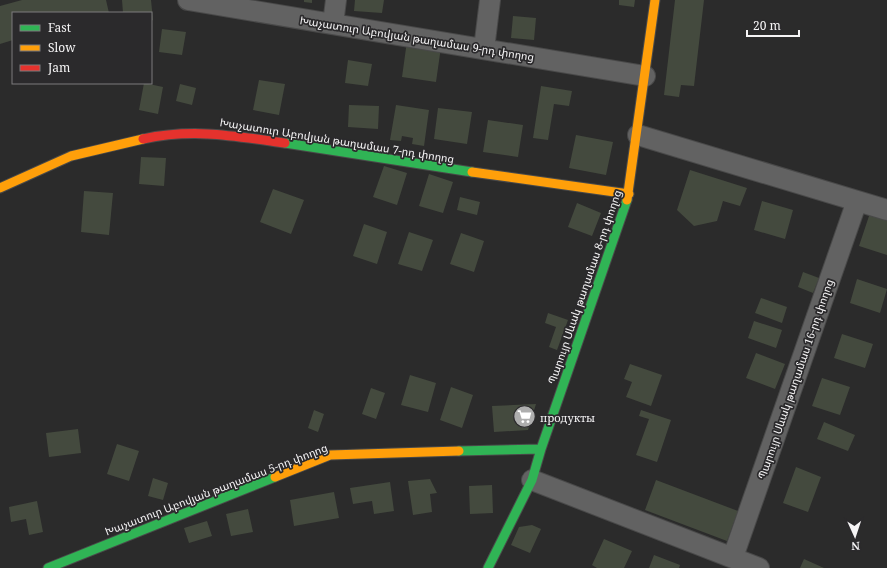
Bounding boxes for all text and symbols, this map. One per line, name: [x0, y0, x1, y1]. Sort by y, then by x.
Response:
legend: [12, 12, 152, 84]
street label: Խաչատուր Աբովյան թաղամաս 9-րդ փողոց: [299, 12, 535, 64]
scale bar: [747, 12, 799, 38]
text: 20 m: [753, 17, 781, 34]
text: Fast: [48, 19, 71, 36]
text: Slow: [48, 39, 76, 56]
text: Jam: [47, 59, 70, 76]
street label: Խաչատուր Աբովյան թաղամաս 7-րդ փողոց: [219, 114, 455, 166]
street label: Պարույր Սևակ թաղամաս 8-րդ փողոց: [544, 188, 624, 386]
street label: Պարույր Սևակ թաղամաս 16-րդ փողոց: [754, 277, 836, 481]
supermarket icon: продукты: [512, 404, 538, 430]
place label: продукты: [540, 410, 595, 425]
street label: Խաչատուր Աբովյան թաղամաս 5-րդ փողոց: [103, 439, 329, 539]
north arrow: [835, 516, 875, 556]
text: N: [850, 539, 860, 554]

